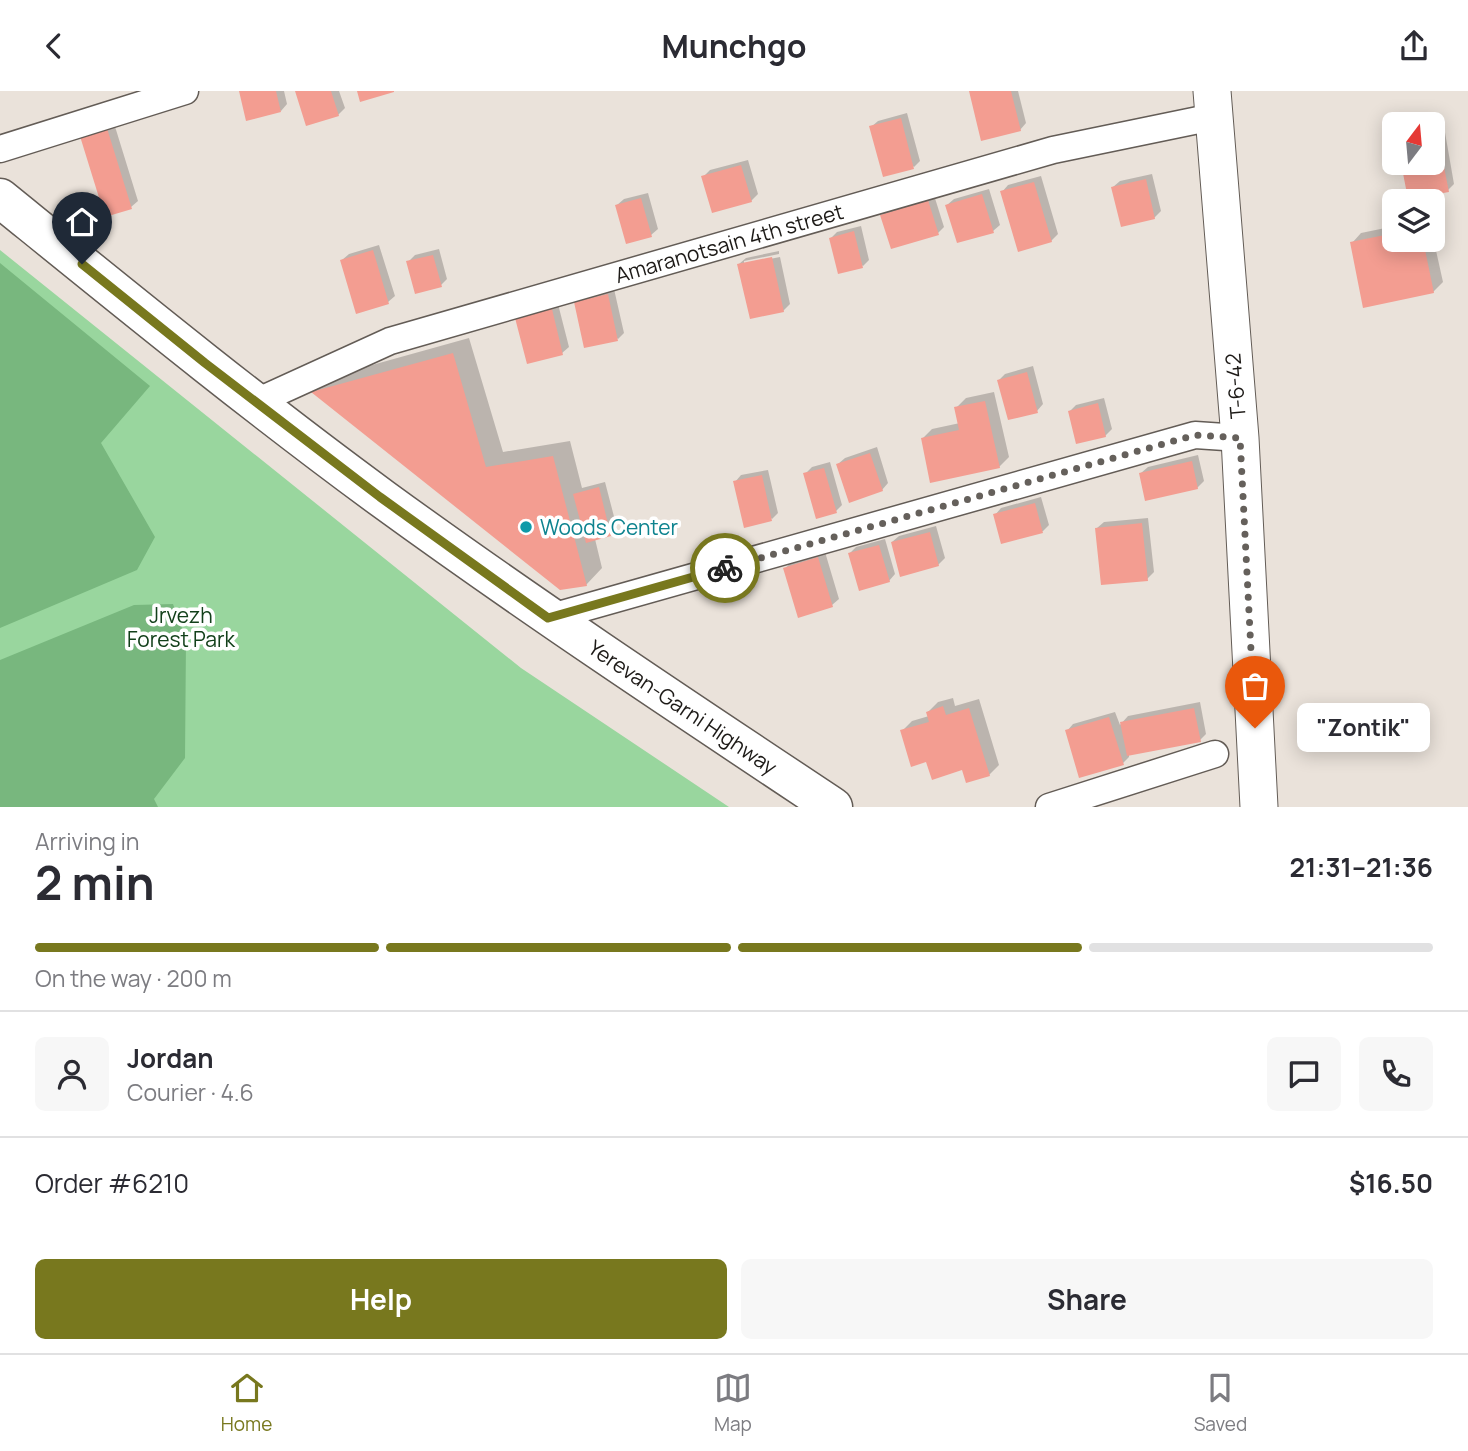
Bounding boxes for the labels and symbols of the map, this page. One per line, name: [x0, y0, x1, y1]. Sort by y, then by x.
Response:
north arrow: [1382, 112, 1446, 175]
pin: [52, 192, 112, 264]
street label: Amaranotsain 4th street: [612, 197, 846, 289]
street label: T-6-42: [1218, 352, 1252, 420]
place label: Woods Center: [540, 513, 679, 541]
marker: Woods Center: [518, 519, 534, 535]
courier: [690, 533, 760, 603]
park label: Jrvezh Forest Park: [127, 601, 235, 653]
street label: Yerevan-Garni Highway: [583, 633, 783, 781]
pin: [1225, 656, 1285, 728]
callout: "Zontik": [1297, 703, 1430, 753]

